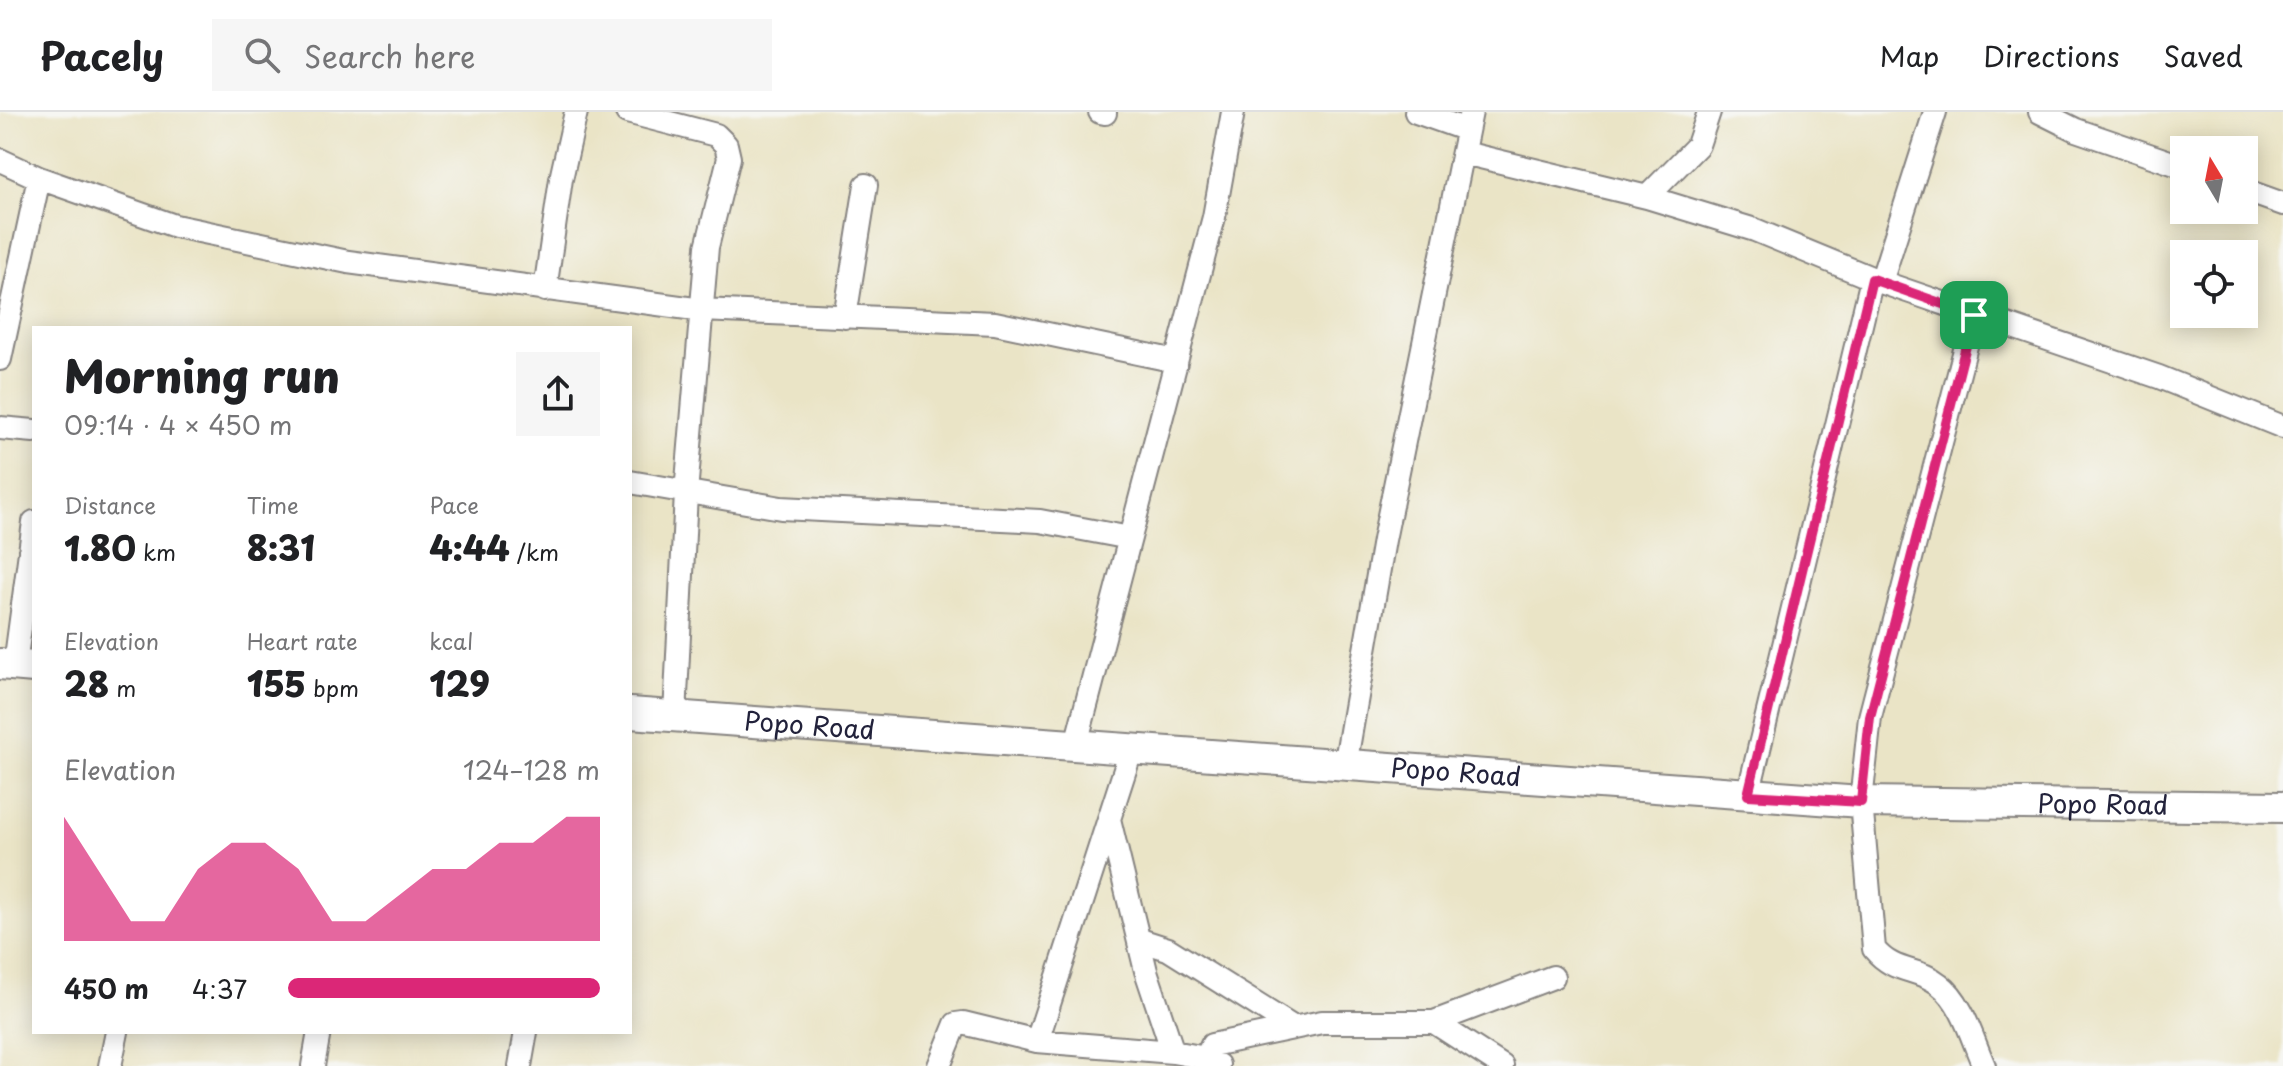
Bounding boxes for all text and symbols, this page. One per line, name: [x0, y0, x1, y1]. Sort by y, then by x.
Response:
search box: [212, 19, 772, 91]
text: Pacely: [40, 27, 164, 84]
icon: search: [240, 33, 284, 77]
text: Search here: [304, 33, 476, 78]
text: Map: [1880, 34, 1939, 77]
text: Directions: [1983, 34, 2120, 77]
text: Saved: [2164, 34, 2243, 77]
north arrow: [2170, 136, 2258, 224]
map controls: [2170, 136, 2258, 328]
button: locate: [2170, 240, 2258, 328]
pin: [1940, 281, 2008, 349]
icon: arrive: [1952, 293, 1996, 337]
text: Morning run: [64, 342, 340, 408]
button: share: [516, 352, 600, 436]
text: 09:14 · 4 × 450 m: [64, 405, 293, 444]
text: Distance: [64, 488, 156, 521]
text: Time: [247, 488, 299, 521]
text: Pace: [429, 488, 479, 521]
text: 1.80: [64, 521, 136, 573]
text: 8:31: [247, 521, 315, 573]
text: 4:44: [429, 521, 510, 573]
text: km: [136, 535, 176, 568]
text: /km: [510, 535, 559, 568]
text: Elevation: [64, 624, 159, 657]
text: Heart rate: [247, 624, 358, 657]
text: kcal: [429, 624, 473, 657]
text: 28: [64, 657, 109, 709]
text: 155: [247, 657, 306, 709]
text: 129: [429, 657, 490, 709]
text: m: [109, 671, 136, 704]
text: bpm: [306, 671, 359, 704]
street label: Popo Road: [743, 700, 876, 749]
street label: Popo Road: [1389, 747, 1523, 795]
text: Elevation: [64, 750, 176, 789]
text: 124–128 m: [463, 750, 600, 789]
street label: Popo Road: [2037, 783, 2168, 824]
text: 450 m: [64, 969, 149, 1008]
text: 4:37: [192, 969, 247, 1008]

